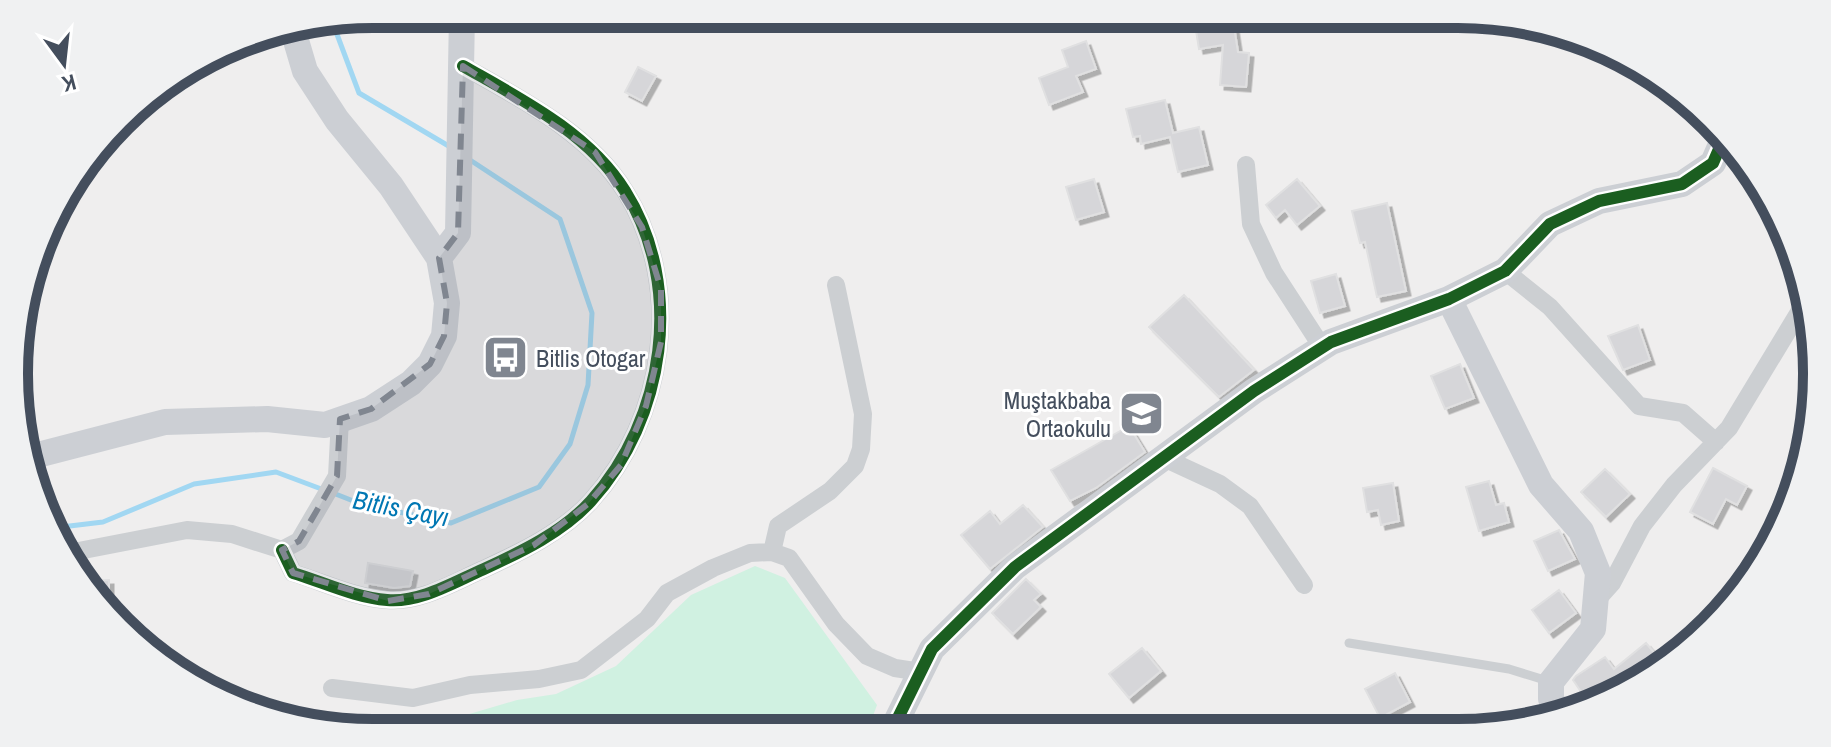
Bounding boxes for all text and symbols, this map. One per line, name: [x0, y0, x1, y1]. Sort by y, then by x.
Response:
north arrow: [24, 24, 104, 104]
text: K: [59, 67, 79, 99]
bus stop icon: Bitlis Otogar: [481, 334, 529, 382]
place label: Bitlis Otogar: [536, 342, 646, 374]
place label: Muştakbaba Ortaokulu: [1004, 384, 1111, 444]
school or university icon: Muştakbaba Ortaokulu: [1118, 390, 1166, 438]
water label: Bitlis Çayı: [350, 482, 452, 534]

